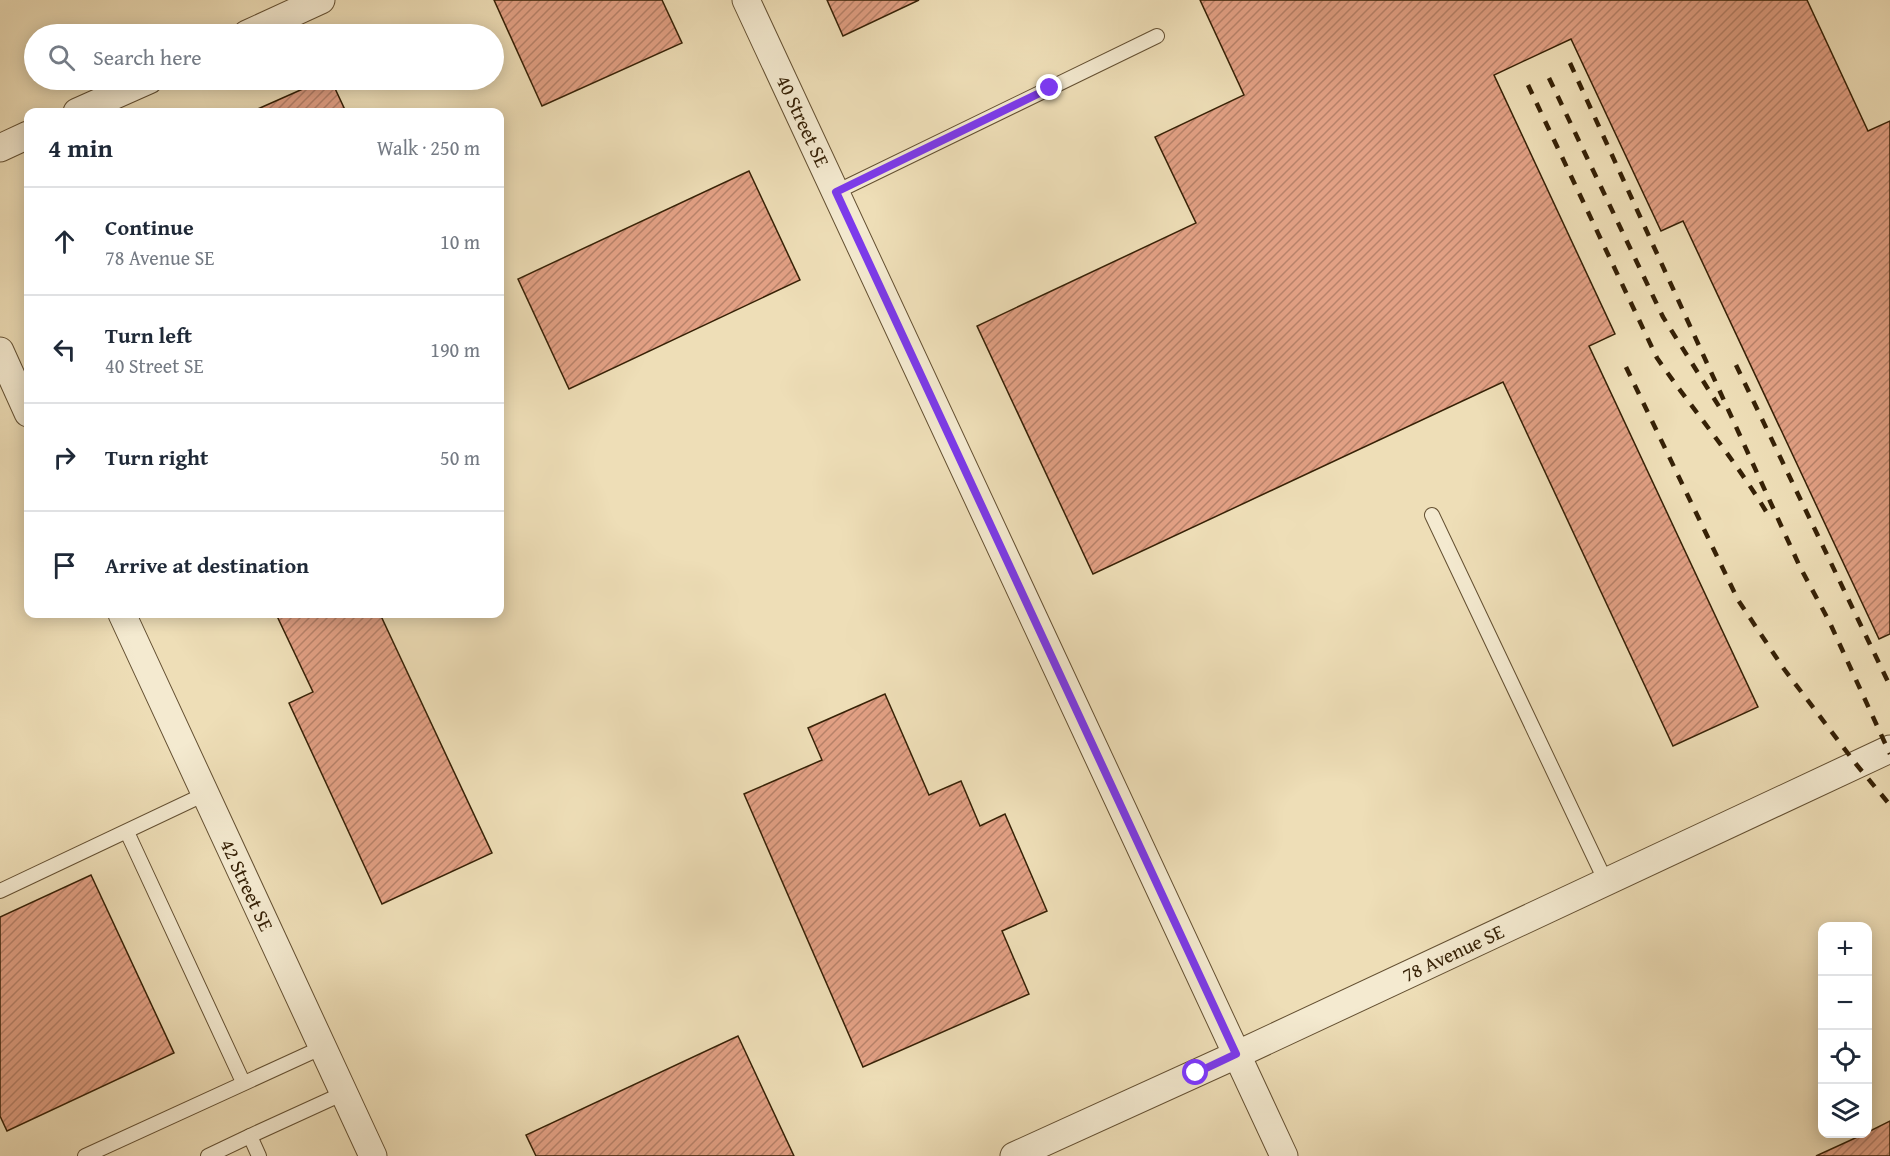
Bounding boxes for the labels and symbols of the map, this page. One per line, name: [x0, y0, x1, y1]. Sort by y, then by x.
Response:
street label: 40 Street SE: [769, 70, 837, 172]
route end: [1036, 74, 1062, 100]
street label: 42 Street SE: [213, 834, 281, 936]
street label: 78 Avenue SE: [1397, 916, 1508, 989]
route start: [1182, 1059, 1208, 1085]

